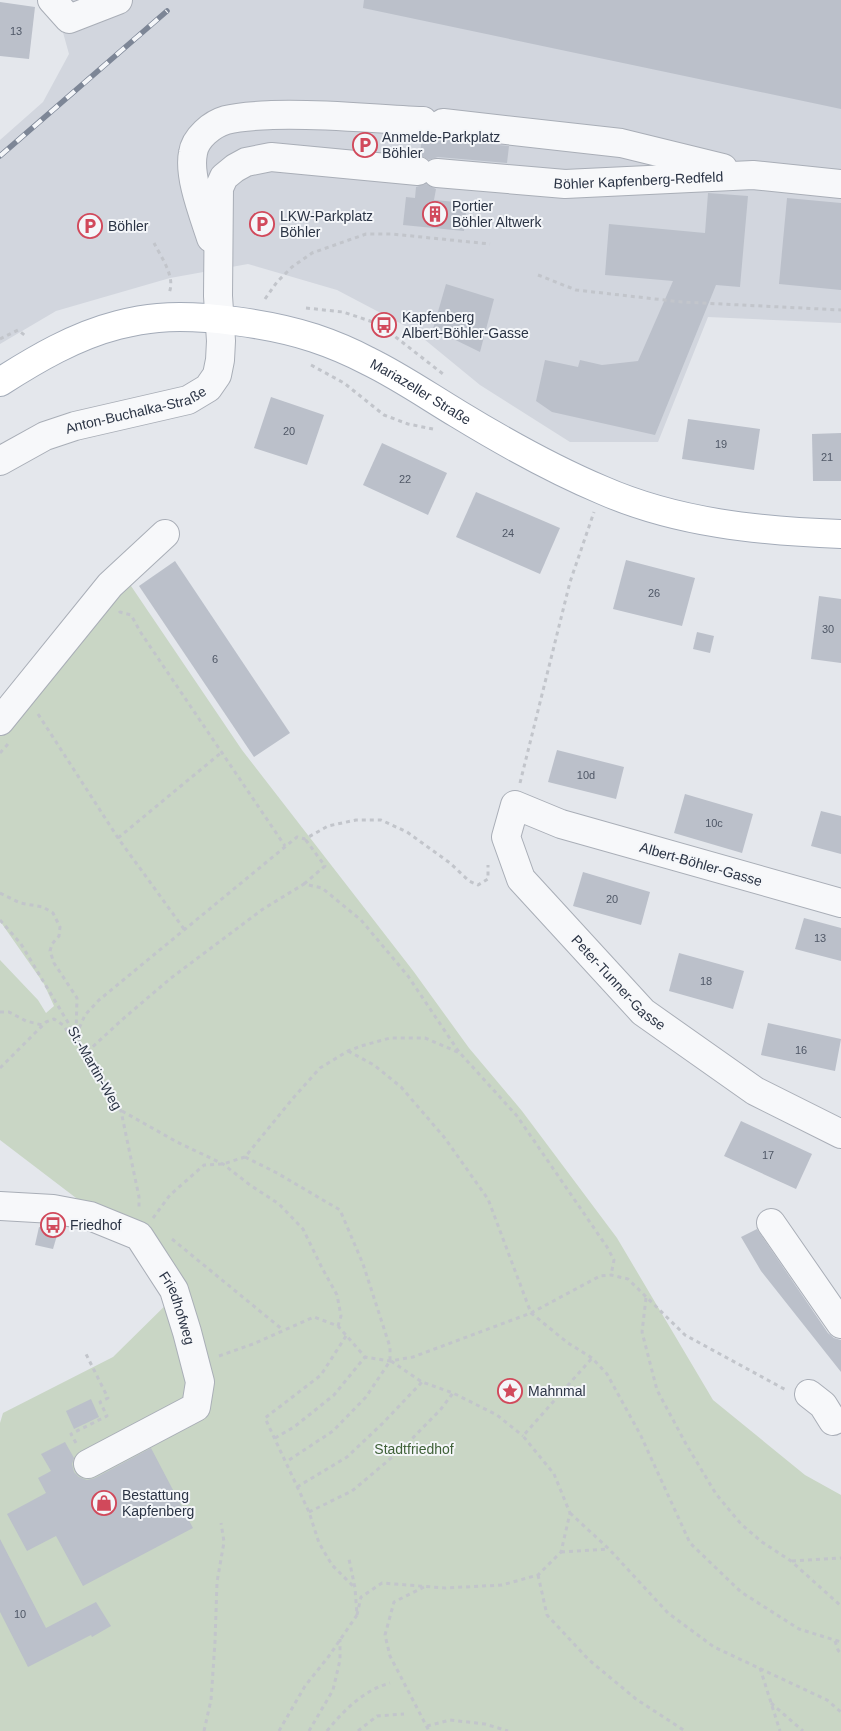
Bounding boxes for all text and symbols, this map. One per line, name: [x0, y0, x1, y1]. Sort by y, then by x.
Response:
house number: 13: [10, 25, 22, 37]
place label: Anmelde-Parkplatz Böhler: [382, 129, 500, 161]
parking icon: Anmelde-Parkplatz Böhler: [352, 132, 378, 158]
street label: Böhler Kapfenberg-Redfeld: [553, 168, 724, 192]
place label: Portier Böhler Altwerk: [452, 198, 542, 230]
building icon: Portier Böhler Altwerk: [422, 201, 448, 227]
place label: LKW-Parkplatz Böhler: [280, 208, 373, 240]
parking icon: LKW-Parkplatz Böhler: [249, 211, 275, 237]
parking icon: Böhler: [77, 213, 103, 239]
place label: Böhler: [108, 218, 149, 234]
place label: Kapfenberg Albert-Böhler-Gasse: [402, 309, 529, 341]
bus stop icon: Kapfenberg Albert-Böhler-Gasse: [371, 312, 397, 338]
street label: Mariazeller Straße: [368, 355, 474, 428]
street label: Anton-Buchalka-Straße: [63, 383, 209, 437]
house number: 20: [283, 425, 295, 437]
house number: 19: [715, 438, 727, 450]
house number: 21: [821, 451, 833, 463]
house number: 22: [399, 473, 411, 485]
house number: 24: [502, 527, 514, 539]
house number: 26: [648, 587, 660, 599]
house number: 30: [822, 623, 834, 635]
house number: 6: [212, 653, 218, 665]
house number: 10d: [577, 769, 595, 781]
house number: 10c: [705, 817, 723, 829]
street label: Albert-Böhler-Gasse: [638, 839, 764, 889]
house number: 20: [606, 893, 618, 905]
street label: Peter-Tunner-Gasse: [568, 932, 669, 1033]
house number: 13: [814, 932, 826, 944]
house number: 18: [700, 975, 712, 987]
street label: St.-Martin-Weg: [65, 1023, 125, 1113]
house number: 16: [795, 1044, 807, 1056]
house number: 17: [762, 1149, 774, 1161]
bus stop icon: Friedhof: [40, 1212, 66, 1238]
place label: Friedhof: [70, 1217, 121, 1233]
street label: Friedhofweg: [156, 1268, 198, 1346]
place icon: Mahnmal: [497, 1378, 523, 1404]
place label: Mahnmal: [528, 1383, 586, 1399]
park label: Stadtfriedhof: [374, 1441, 454, 1457]
place label: Bestattung Kapfenberg: [122, 1487, 194, 1519]
shop icon: Bestattung Kapfenberg: [91, 1490, 117, 1516]
house number: 10: [14, 1608, 26, 1620]

